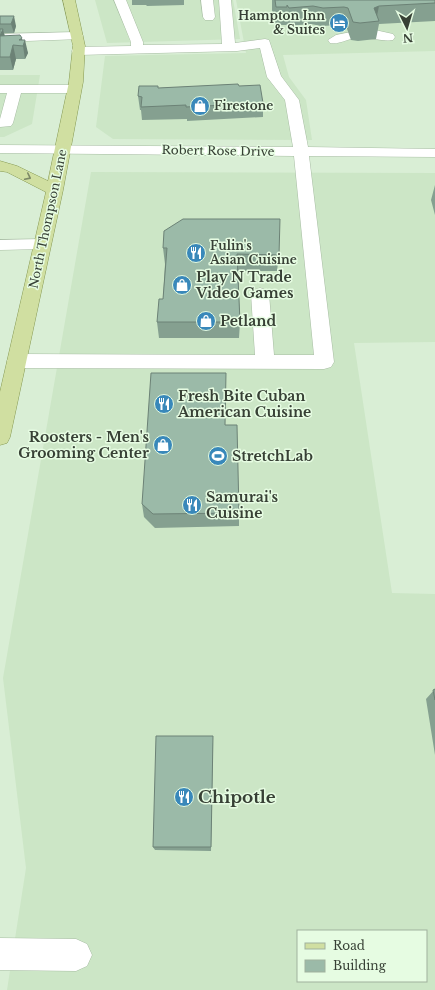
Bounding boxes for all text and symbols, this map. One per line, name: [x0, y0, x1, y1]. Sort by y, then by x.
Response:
place label: Hampton Inn & Suites: [238, 8, 325, 37]
north arrow: [387, 8, 427, 48]
hotel icon: Hampton Inn & Suites: [328, 12, 350, 34]
text: N: [401, 31, 414, 45]
shop icon: Firestone: [189, 95, 211, 117]
place label: Firestone: [214, 98, 273, 113]
street label: Robert Rose Drive: [161, 142, 275, 159]
street label: North Thompson Lane: [25, 148, 70, 290]
one-way arrow: [23, 172, 31, 180]
place label: Fulin's Asian Cuisine: [209, 238, 297, 267]
restaurant icon: Fulin's Asian Cuisine: [185, 242, 207, 264]
place label: Play N Trade Video Games: [195, 268, 294, 302]
shop icon: Play N Trade Video Games: [171, 274, 193, 296]
shop icon: Petland: [195, 310, 217, 332]
place label: Petland: [220, 312, 276, 330]
place label: Fresh Bite Cuban American Cuisine: [177, 387, 311, 421]
restaurant icon: Fresh Bite Cuban American Cuisine: [153, 393, 175, 415]
place label: Roosters - Men's Grooming Center: [18, 428, 149, 462]
shop icon: Roosters - Men's Grooming Center: [152, 434, 174, 456]
sports icon: StretchLab: [207, 445, 229, 467]
place label: StretchLab: [232, 447, 313, 465]
place label: Samurai's Cuisine: [206, 488, 279, 522]
restaurant icon: Samurai's Cuisine: [181, 494, 203, 516]
restaurant icon: Chipotle: [173, 786, 195, 808]
place label: Chipotle: [198, 787, 276, 808]
legend: [297, 930, 427, 982]
text: Road: [333, 938, 365, 953]
text: Building: [333, 958, 387, 973]

